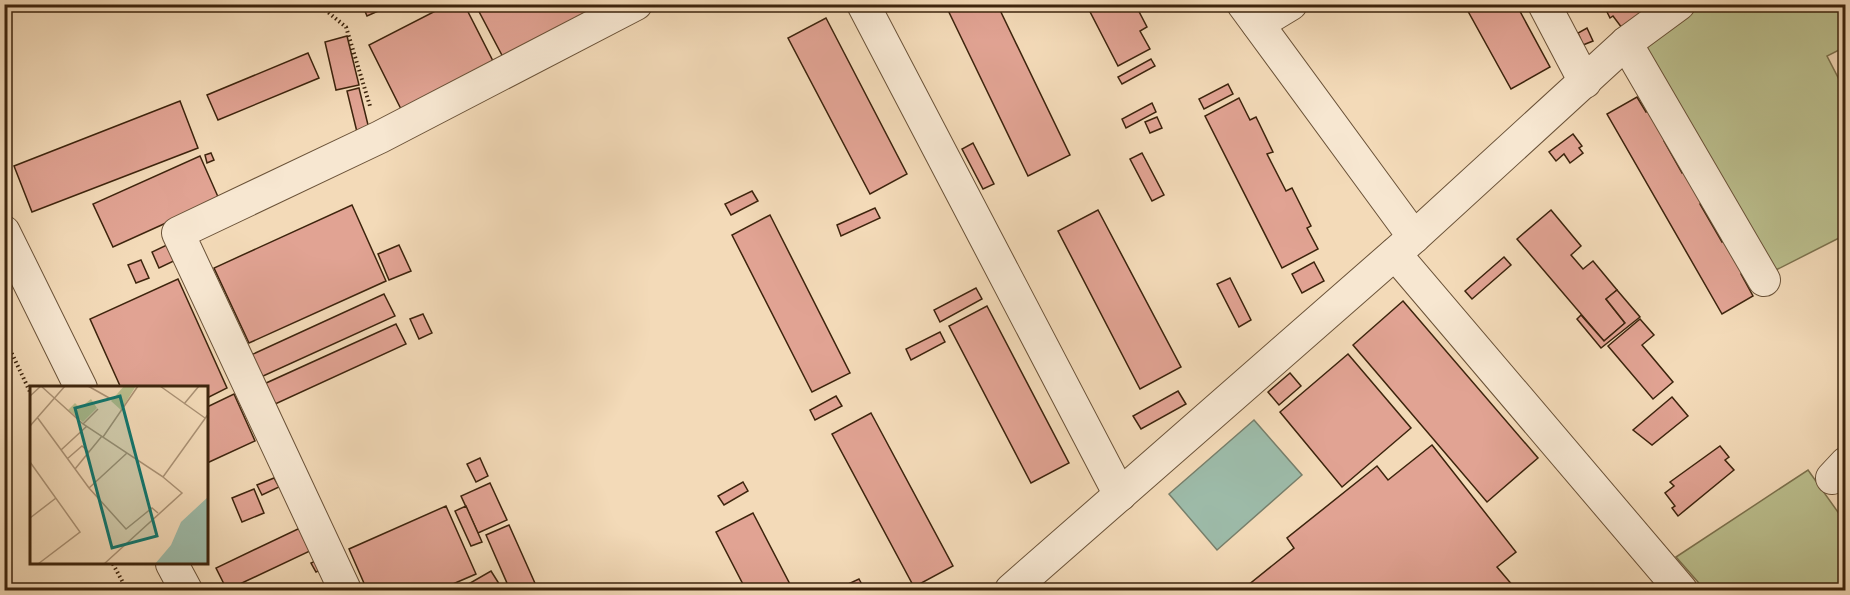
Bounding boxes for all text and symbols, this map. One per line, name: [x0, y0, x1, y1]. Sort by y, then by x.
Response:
inset map: [30, 386, 208, 565]

